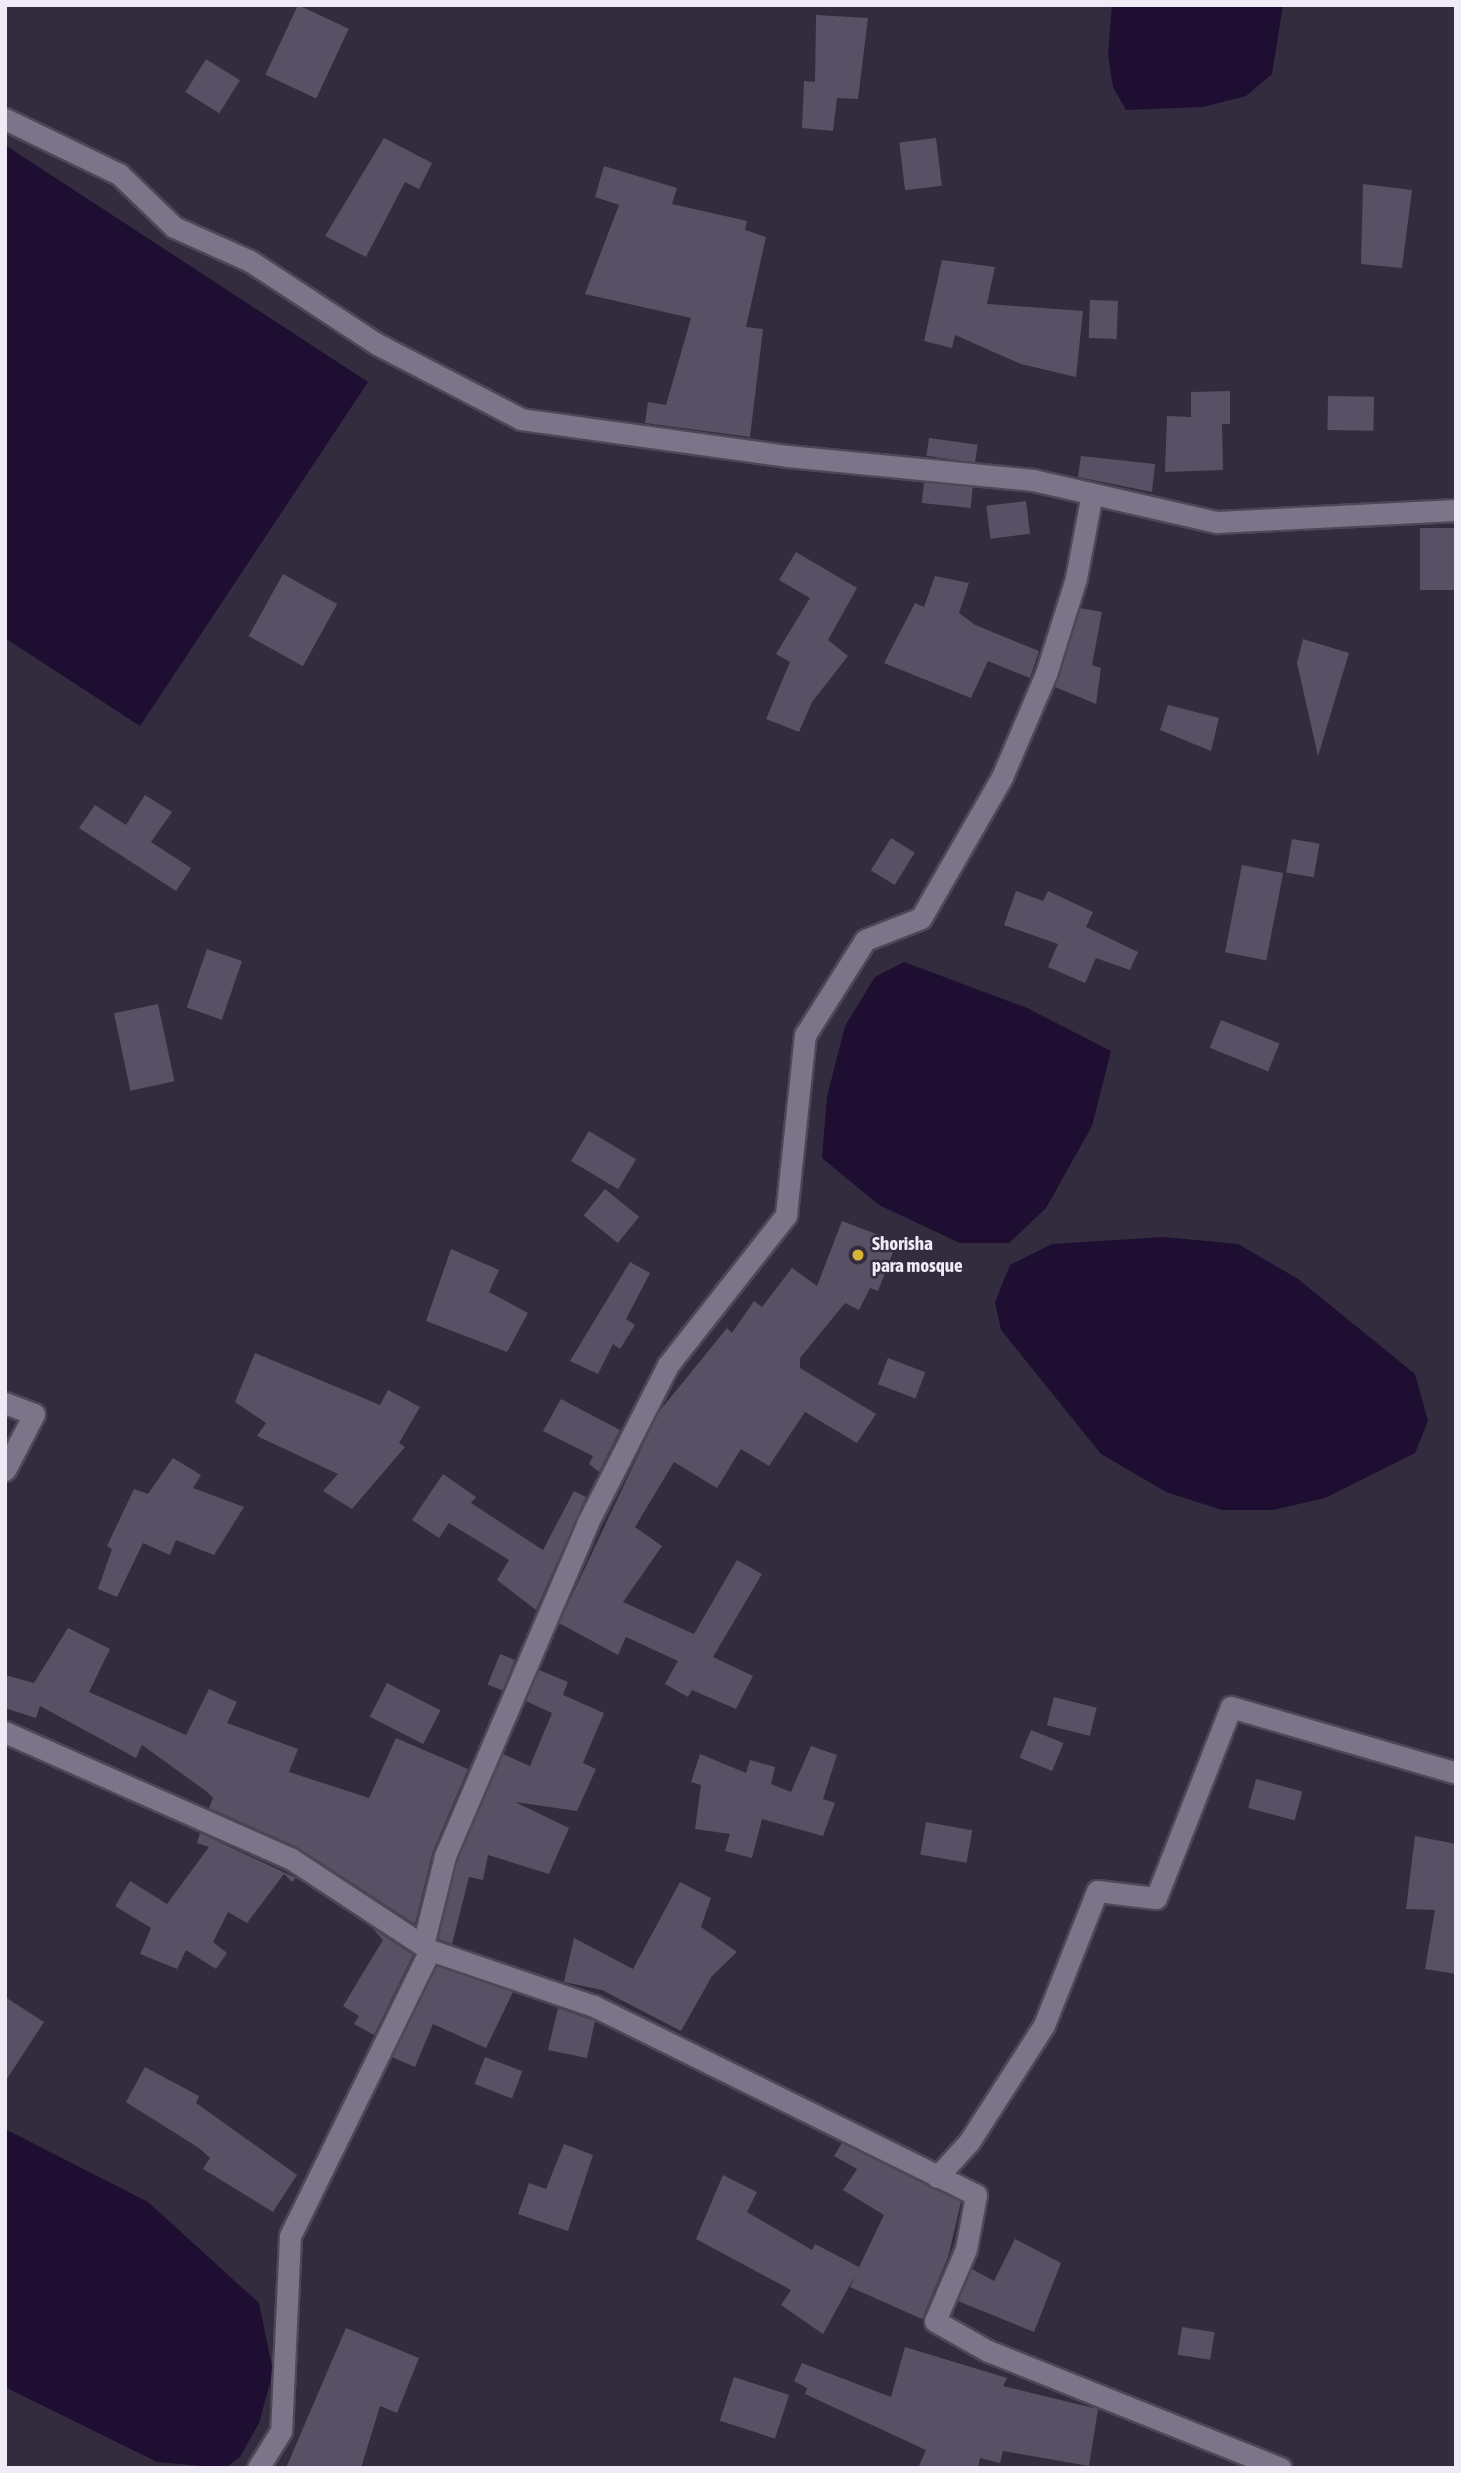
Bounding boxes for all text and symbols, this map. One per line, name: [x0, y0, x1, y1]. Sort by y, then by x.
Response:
place label: Shorisha para mosque: [872, 1233, 963, 1277]
marker: Shorisha para mosque: [850, 1247, 866, 1263]

